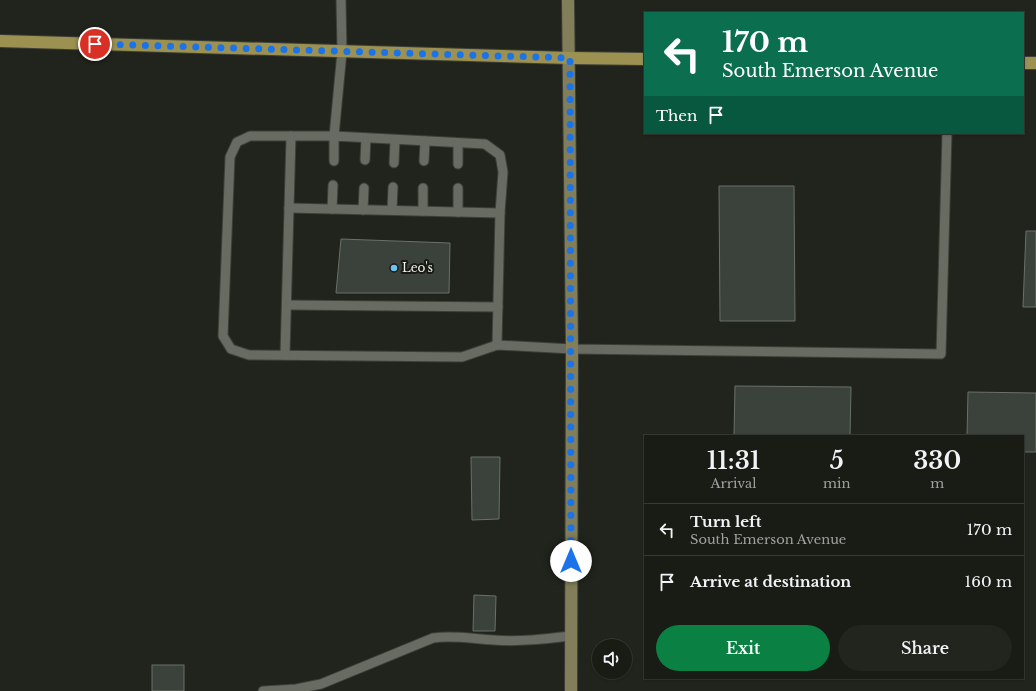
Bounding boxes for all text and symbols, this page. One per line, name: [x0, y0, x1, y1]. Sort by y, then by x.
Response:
text: 170 m: [722, 25, 808, 60]
pin: [78, 27, 112, 61]
icon: left: [656, 28, 708, 80]
icon: arrive: [84, 33, 106, 55]
text: South Emerson Avenue: [722, 60, 938, 82]
icon: arrive: [705, 104, 727, 126]
text: Then: [656, 106, 697, 125]
place label: Leo's: [402, 260, 433, 275]
marker: Leo's: [389, 263, 399, 273]
text: 11:31: [707, 446, 760, 475]
text: 5: [830, 446, 844, 475]
text: 330: [913, 446, 961, 475]
text: Arrival: [711, 475, 757, 492]
text: min: [823, 475, 850, 492]
text: m: [930, 475, 944, 492]
text: Turn left: [690, 512, 761, 531]
icon: left: [656, 519, 678, 541]
text: 170 m: [967, 520, 1012, 539]
text: South Emerson Avenue: [690, 531, 846, 548]
position arrow: [550, 540, 592, 582]
icon: arrive: [656, 571, 678, 593]
text: Arrive at destination: [690, 572, 851, 591]
text: 160 m: [965, 572, 1012, 591]
button: Exit: [656, 625, 830, 671]
button: Share: [838, 625, 1012, 671]
map controls: [592, 639, 632, 679]
button: sound: [592, 639, 632, 679]

